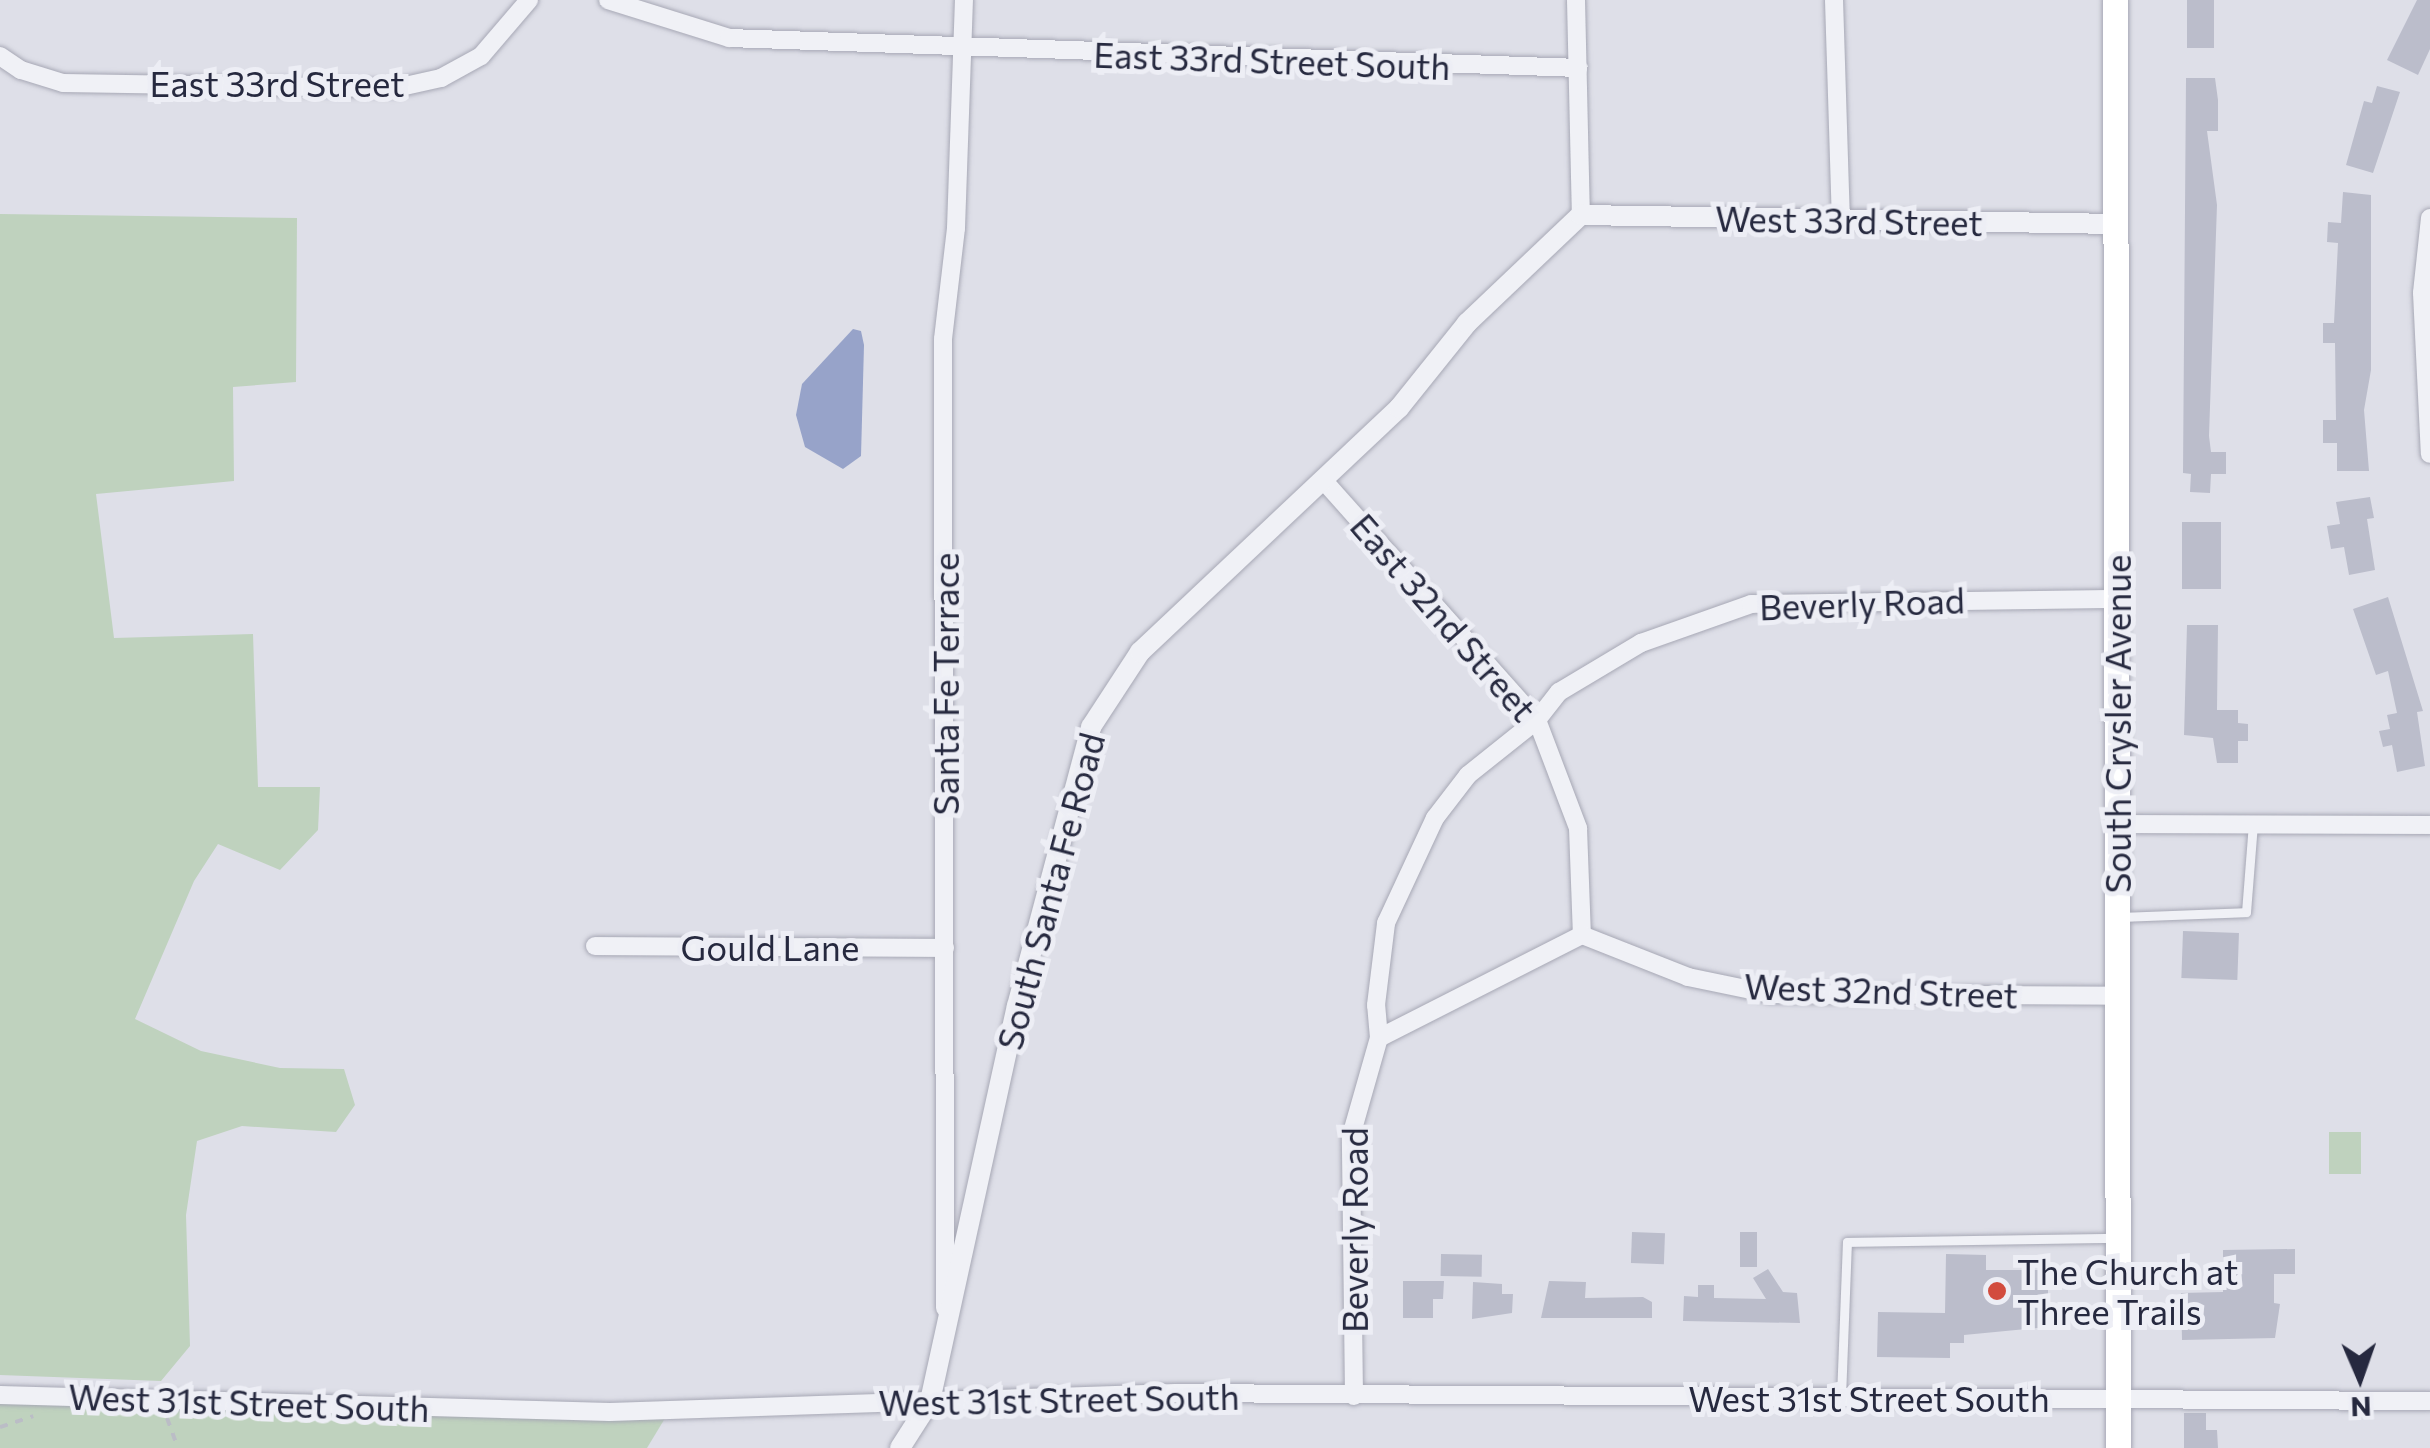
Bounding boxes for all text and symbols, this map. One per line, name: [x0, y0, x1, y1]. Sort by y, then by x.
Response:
street label: East 33rd Street South: [1093, 33, 1451, 87]
street label: East 33rd Street: [149, 62, 405, 104]
street label: West 33rd Street: [1715, 197, 1983, 243]
street label: East 32nd Street: [1342, 505, 1546, 729]
street label: Santa Fe Terrace: [924, 553, 966, 815]
street label: South Crysler Avenue: [2096, 555, 2138, 893]
street label: Beverly Road: [1758, 578, 1966, 628]
street label: South Santa Fe Road: [987, 728, 1113, 1054]
street label: Gould Lane: [681, 926, 859, 968]
street label: West 32nd Street: [1743, 964, 2019, 1016]
street label: Beverly Road: [1333, 1127, 1375, 1333]
place label: The Church at Three Trails: [2017, 1250, 2238, 1332]
marker: The Church at Three Trails: [1986, 1280, 2008, 1302]
north arrow: [2310, 1328, 2410, 1428]
street label: West 31st Street South: [68, 1375, 430, 1429]
street label: West 31st Street South: [878, 1375, 1240, 1423]
street label: West 31st Street South: [1688, 1377, 2050, 1419]
text: N: [2350, 1391, 2372, 1425]

